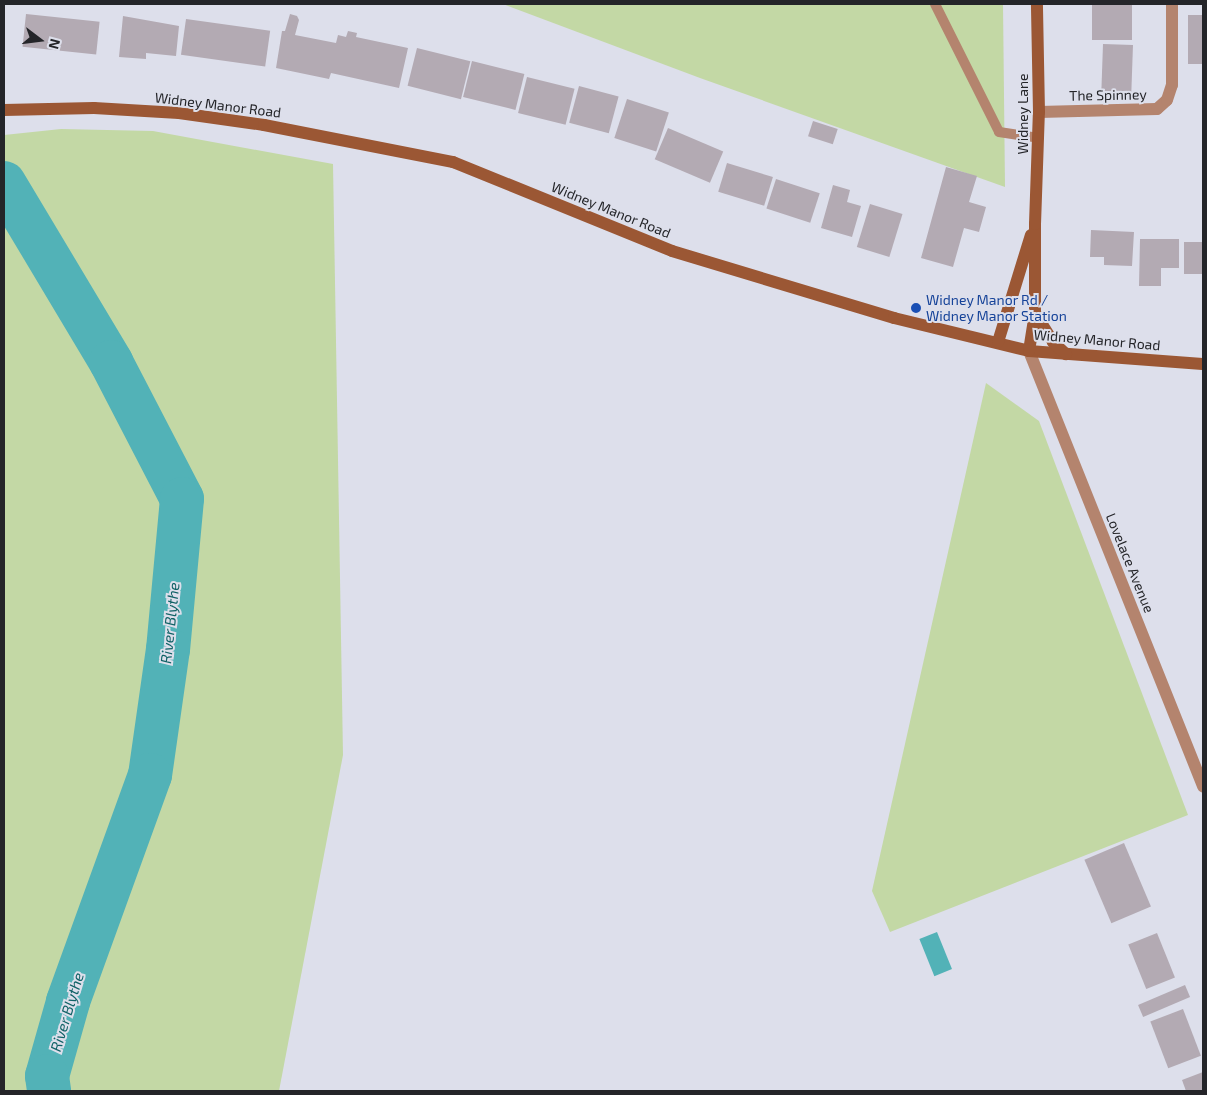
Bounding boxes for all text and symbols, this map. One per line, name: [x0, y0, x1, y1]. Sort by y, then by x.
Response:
north arrow: [15, 15, 65, 65]
text: N: [45, 37, 64, 51]
street label: Widney Lane: [1015, 73, 1031, 155]
street label: The Spinney: [1069, 86, 1147, 104]
street label: Widney Manor Road: [153, 89, 283, 121]
street label: Widney Manor Road: [549, 178, 673, 242]
place label: Widney Manor Rd / Widney Manor Station: [926, 292, 1067, 324]
marker: Widney Manor Rd / Widney Manor Station: [910, 302, 922, 314]
street label: Widney Manor Road: [1033, 326, 1161, 354]
street label: Lovelace Avenue: [1102, 511, 1158, 615]
water label: River Blythe: [157, 581, 183, 665]
water label: River Blythe: [46, 970, 88, 1054]

